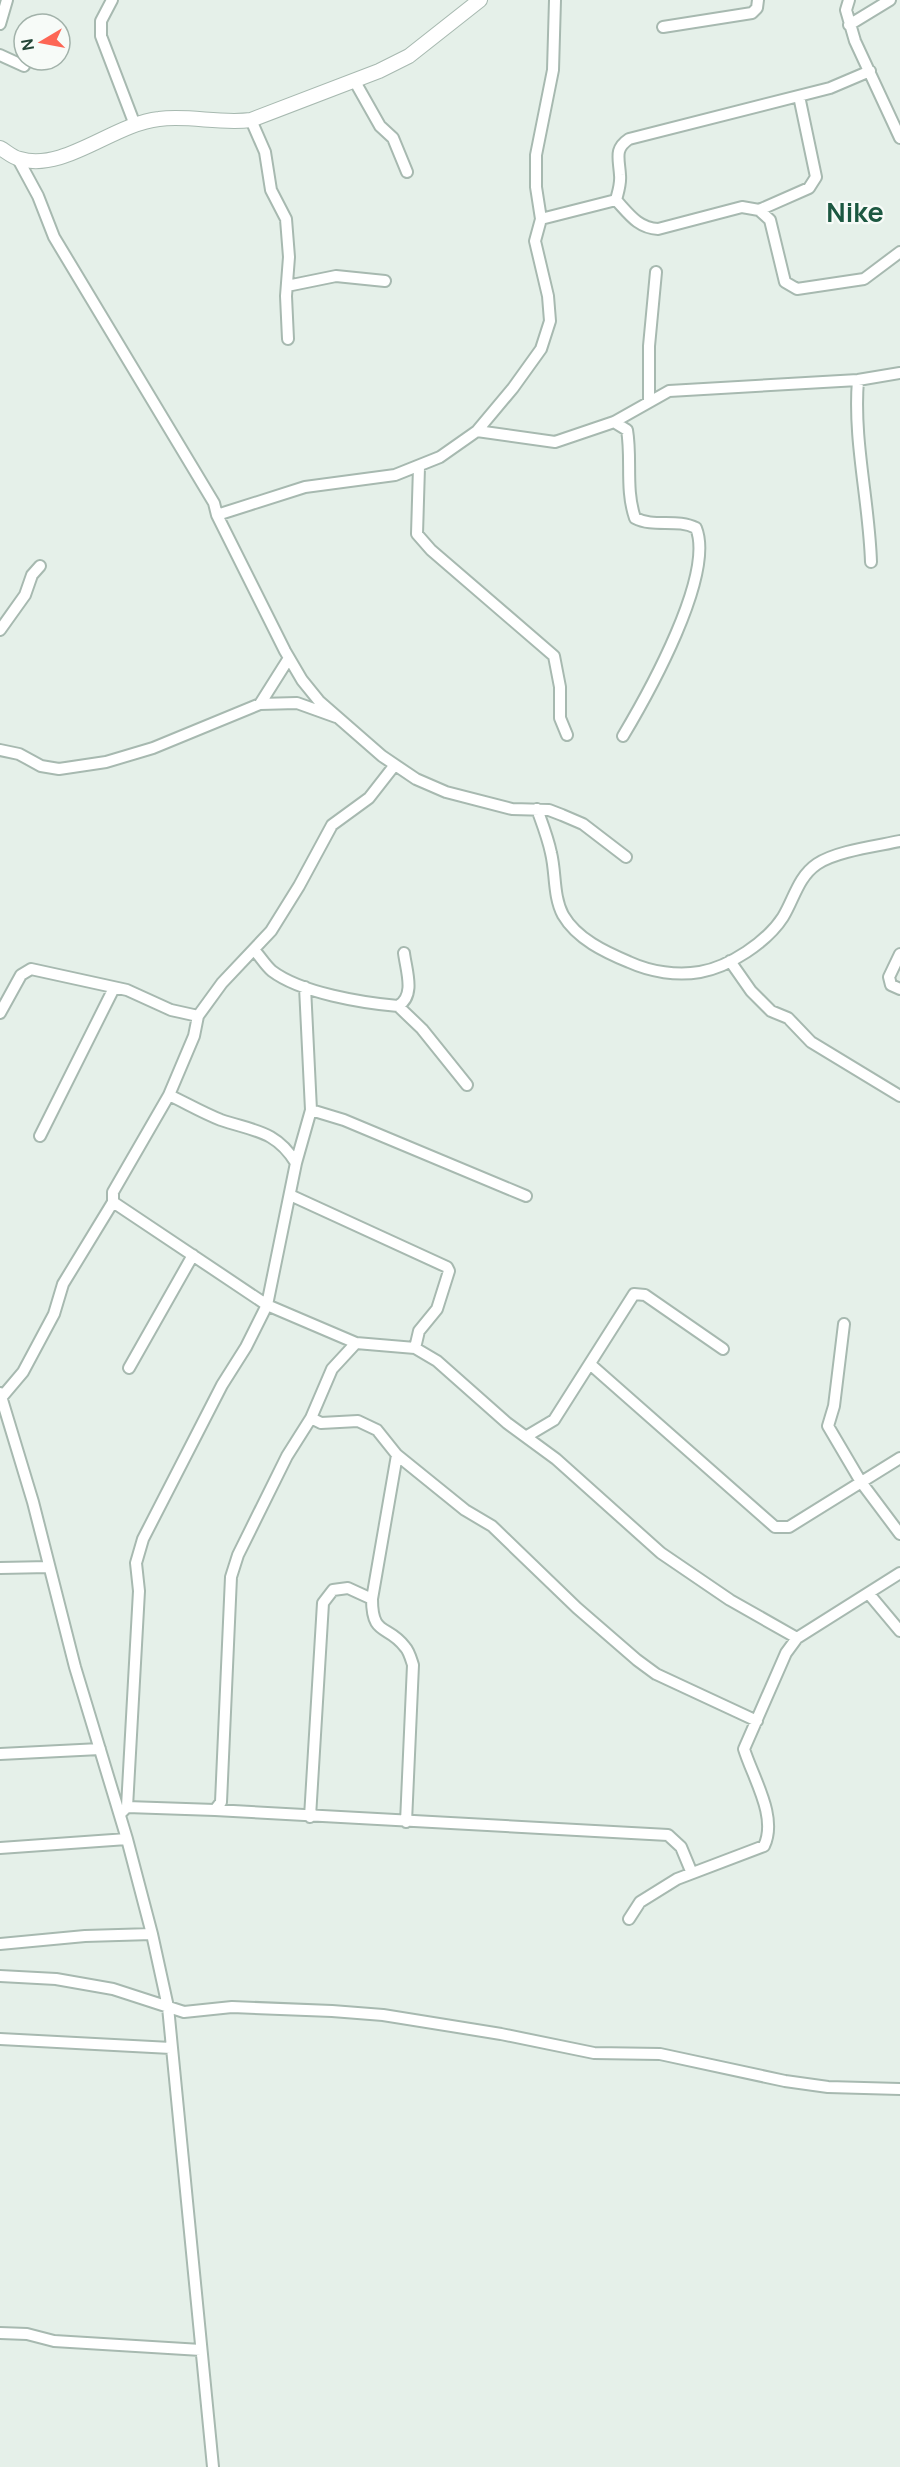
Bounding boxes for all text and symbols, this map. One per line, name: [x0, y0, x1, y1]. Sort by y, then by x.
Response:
north arrow: [12, 12, 72, 72]
text: N: [15, 37, 39, 52]
district label: Nike: [826, 193, 884, 230]

